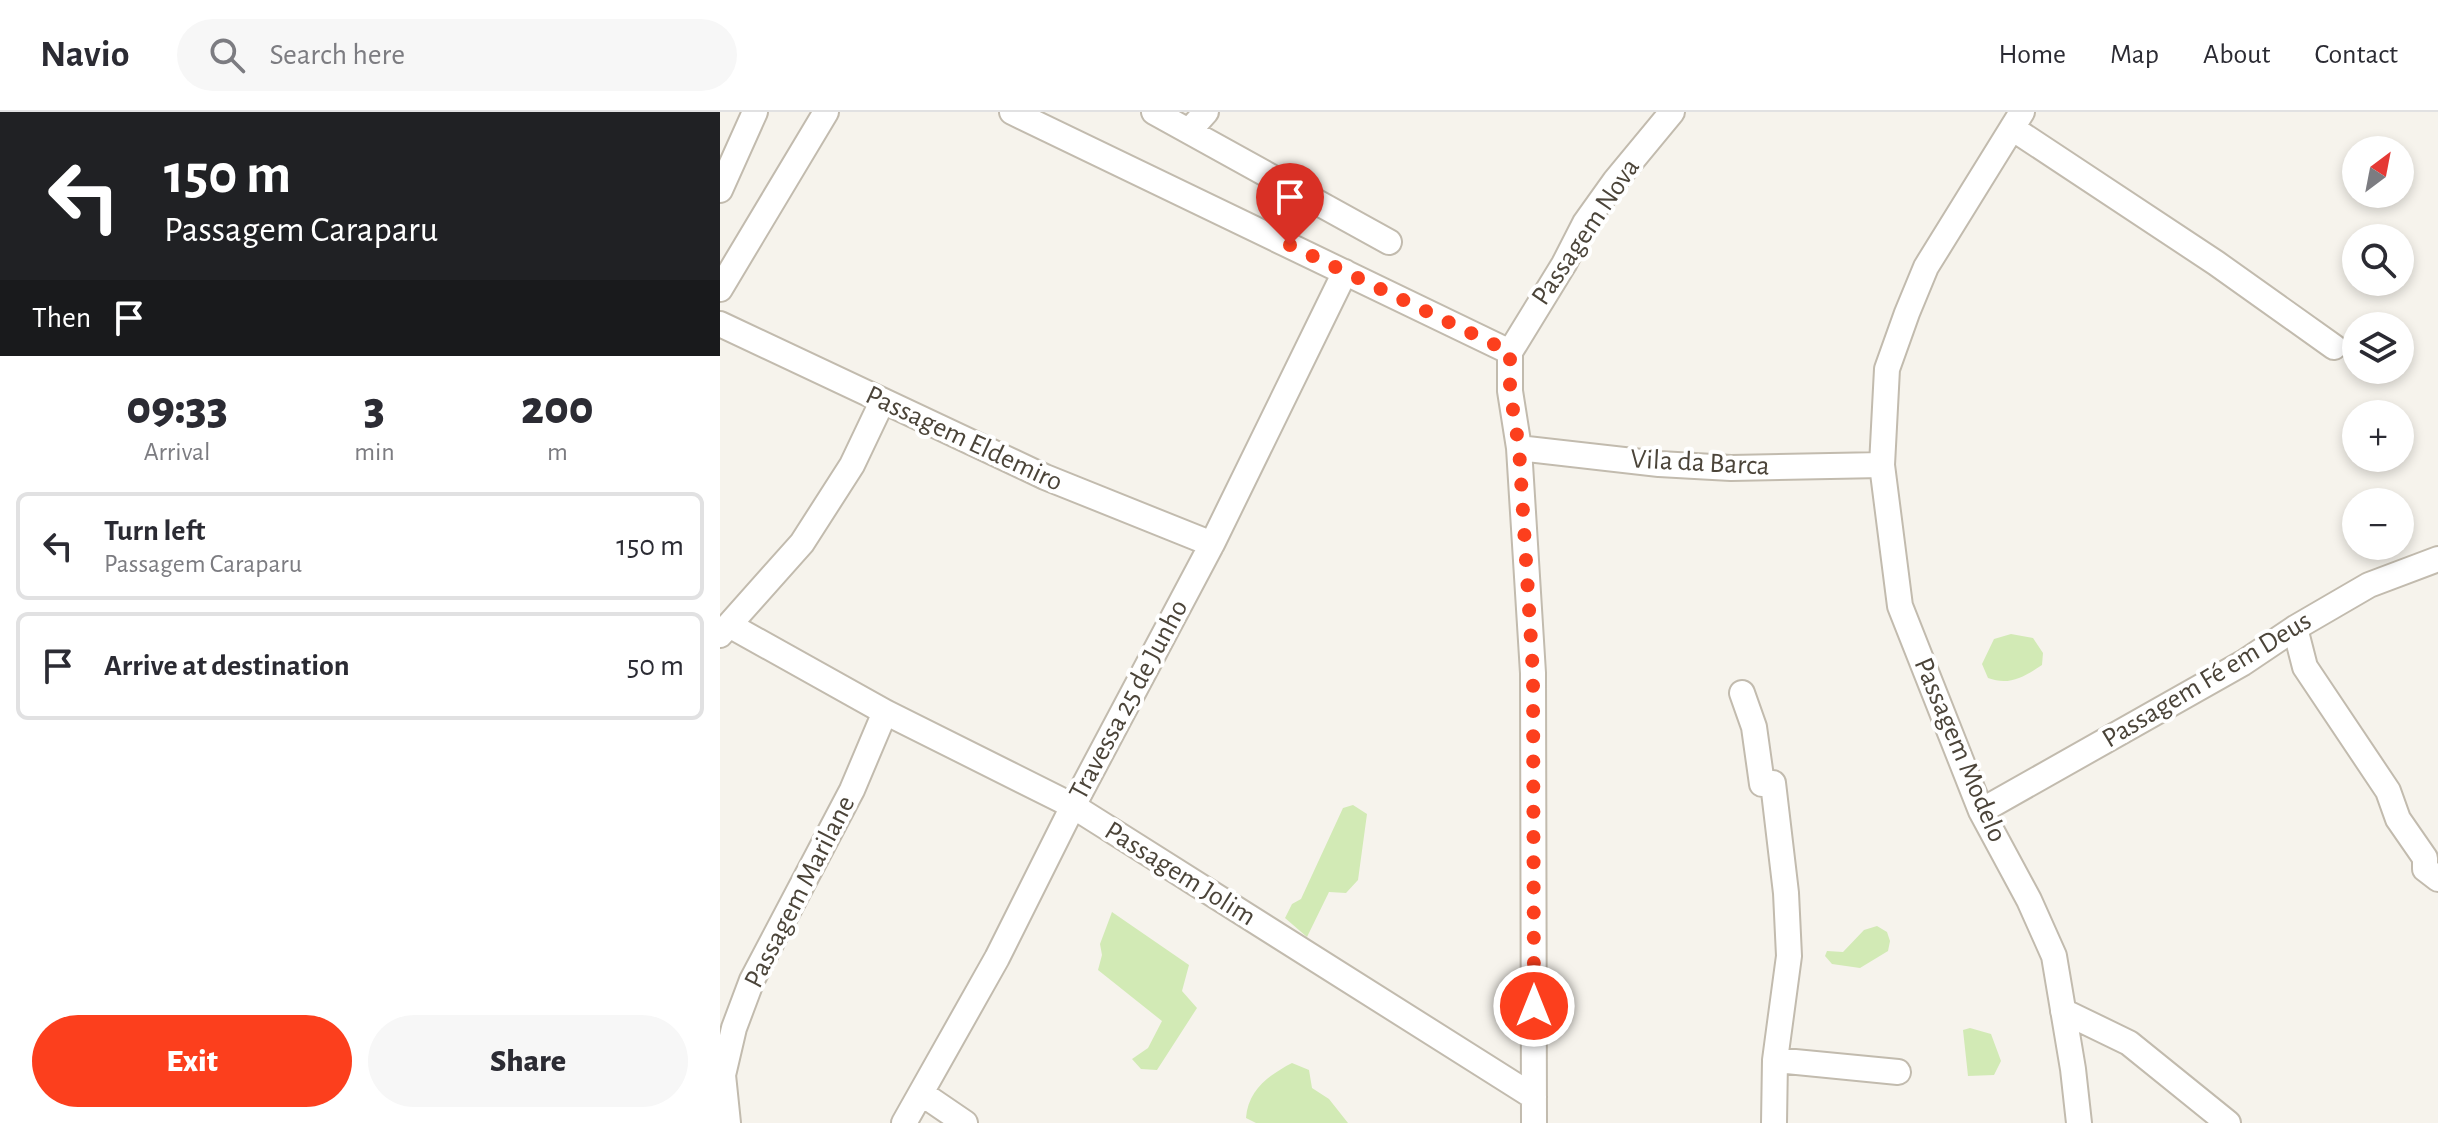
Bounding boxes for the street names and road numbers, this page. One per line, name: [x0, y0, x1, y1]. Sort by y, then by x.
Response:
street label: Passagem Nova: [1527, 154, 1645, 310]
street label: Passagem Eldemiro: [861, 381, 1067, 497]
street label: Vila da Barca: [1630, 445, 1770, 481]
street label: Travessa 25 de Junho: [1064, 595, 1194, 805]
street label: Passagem Fé em Deus: [2098, 607, 2316, 753]
street label: Passagem Modelo: [1909, 654, 2011, 846]
street label: Passagem Marilane: [740, 792, 860, 992]
street label: Passagem Jolim: [1100, 817, 1260, 931]

